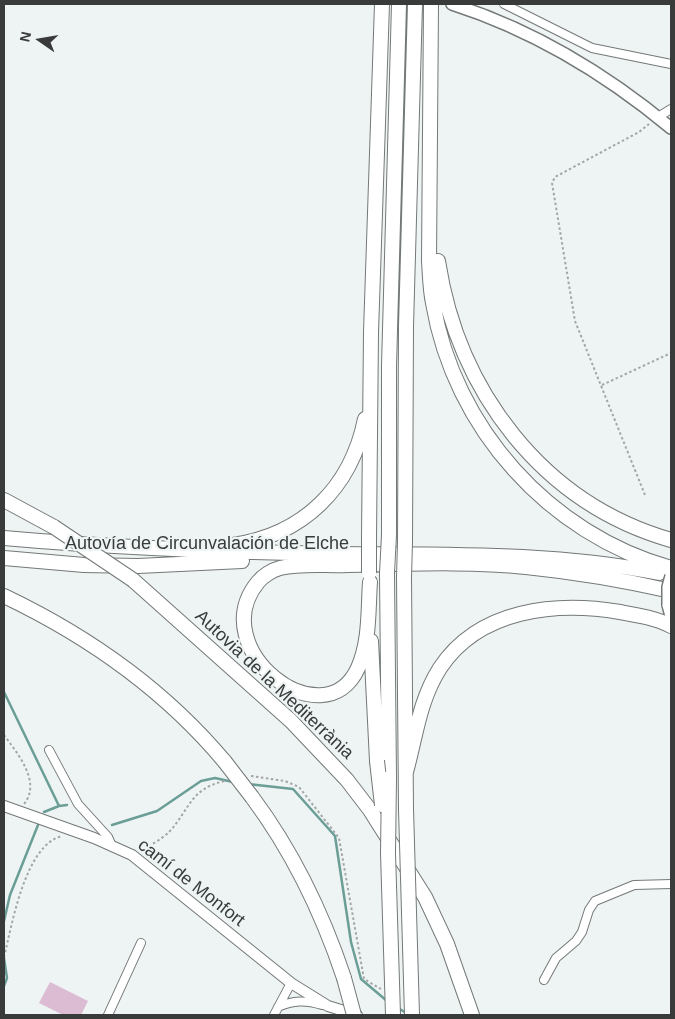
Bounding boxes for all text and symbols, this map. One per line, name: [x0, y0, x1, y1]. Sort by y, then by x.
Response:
north arrow: [15, 15, 65, 65]
text: N: [16, 30, 34, 43]
street label: Autovía de Circunvalación de Elche: [65, 533, 349, 555]
street label: Autovia de la Mediterrània: [190, 606, 358, 764]
street label: camí de Monfort: [133, 834, 249, 932]

